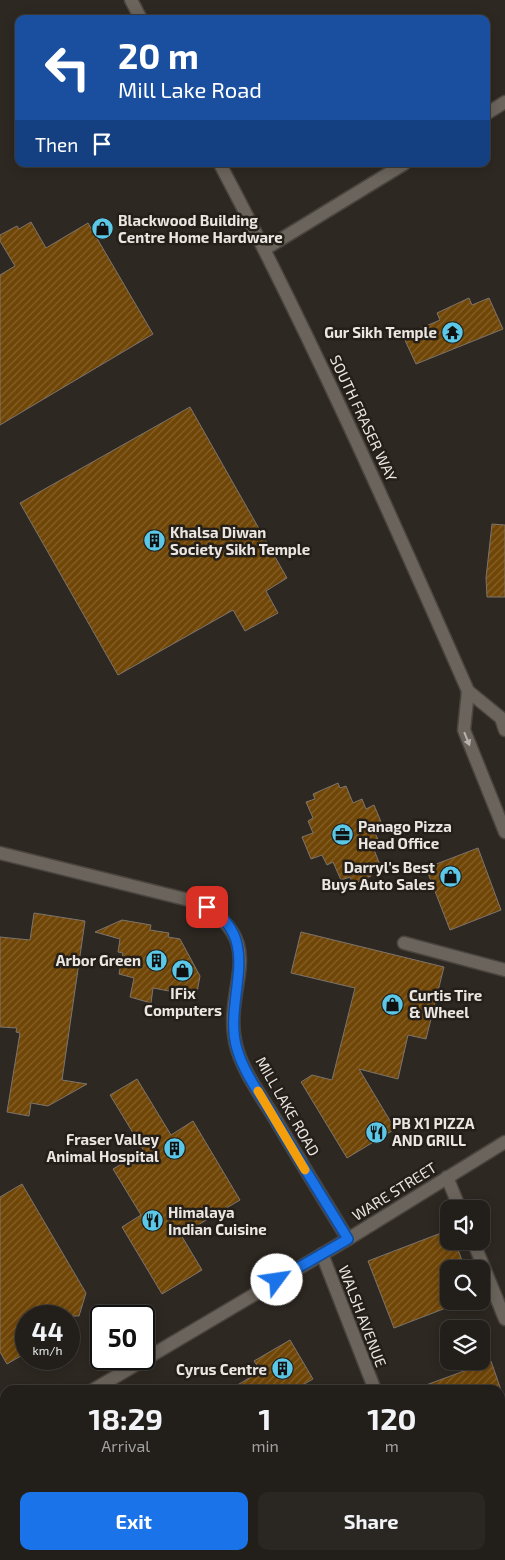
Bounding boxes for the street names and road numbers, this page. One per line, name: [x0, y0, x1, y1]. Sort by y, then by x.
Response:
street label: SOUTH FRASER WAY: [327, 352, 401, 484]
street label: MILL LAKE ROAD: [252, 1053, 324, 1159]
street label: WARE STREET: [348, 1158, 440, 1224]
street label: WALSH AVENUE: [335, 1263, 391, 1369]

